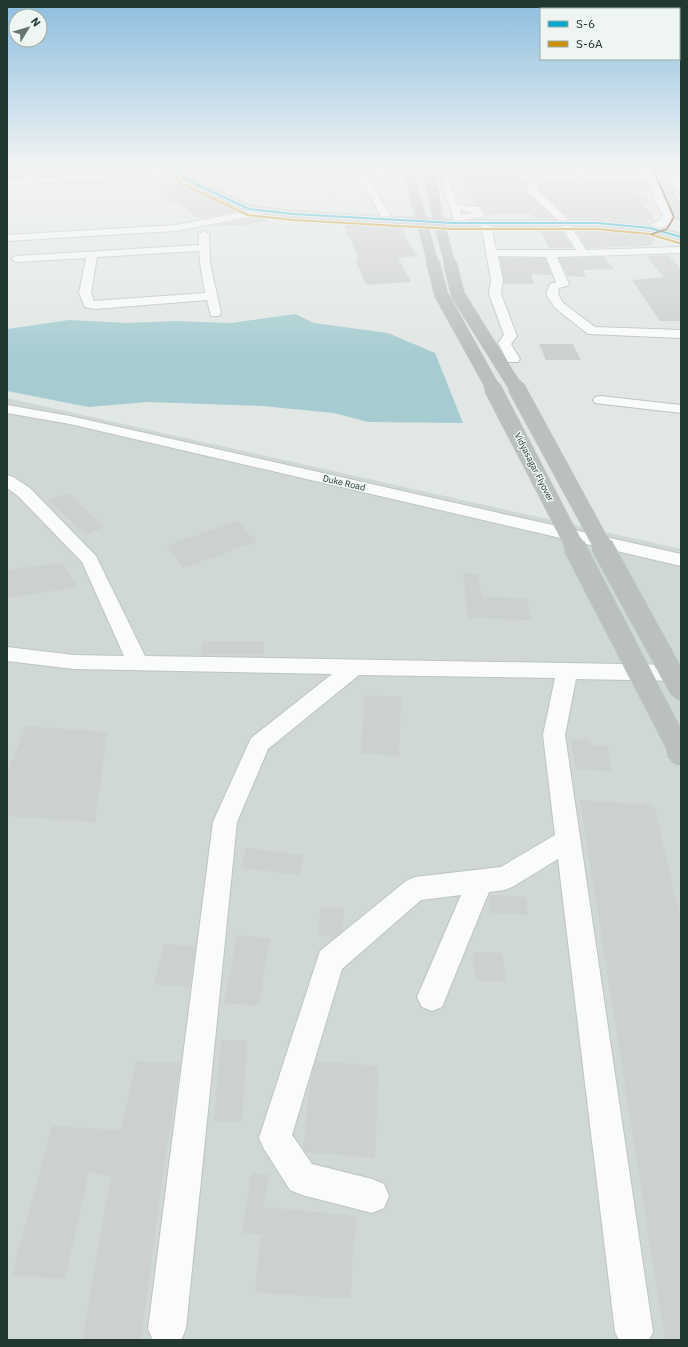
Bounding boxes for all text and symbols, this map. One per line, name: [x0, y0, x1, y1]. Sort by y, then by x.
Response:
north arrow: [8, 8, 48, 48]
legend: [540, 8, 680, 60]
text: N: [28, 14, 44, 29]
text: S-6: [576, 16, 595, 31]
text: S-6A: [576, 36, 603, 51]
street label: Vidyasagar Flyover: [512, 431, 557, 504]
street label: Duke Road: [322, 472, 367, 493]

